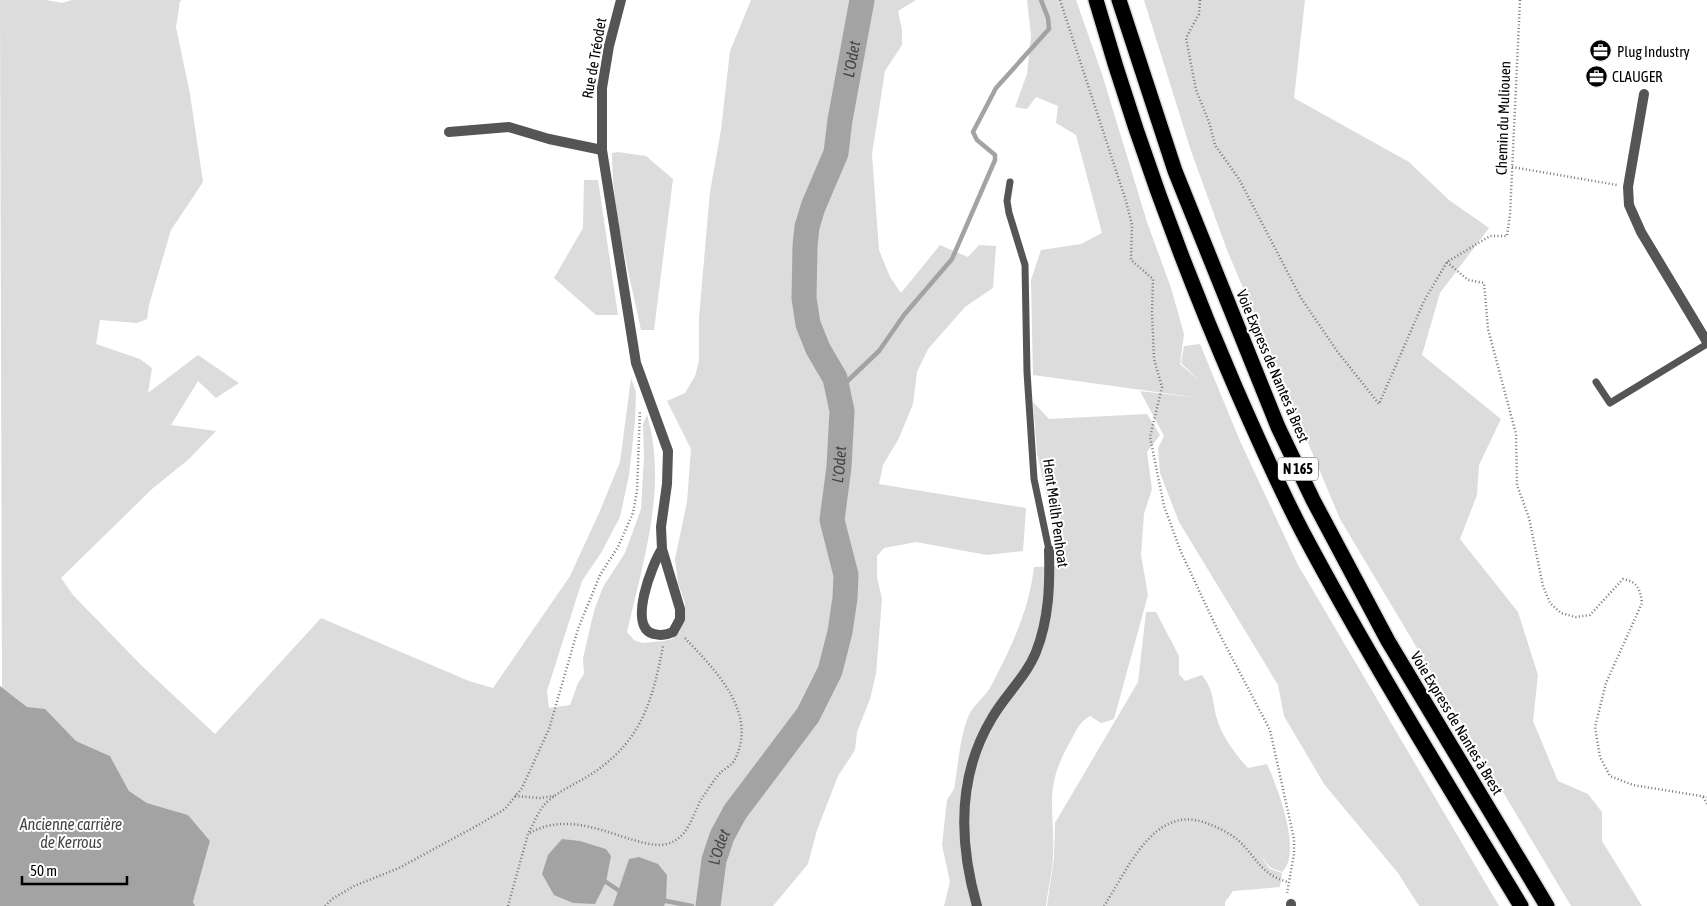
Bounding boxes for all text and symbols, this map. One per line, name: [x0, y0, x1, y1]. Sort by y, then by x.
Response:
street label: Rue de Tréodet: [579, 16, 609, 100]
water label: L'Odet: [839, 39, 863, 79]
office icon: Plug Industry: [1589, 39, 1613, 63]
place label: Plug Industry: [1617, 43, 1690, 60]
street label: Chemin du Muliouen: [1493, 61, 1513, 175]
office icon: CLAUGER: [1584, 64, 1608, 88]
place label: CLAUGER: [1612, 68, 1663, 85]
street label: Voie Express de Nantes à Brest: [1233, 287, 1313, 445]
water label: L'Odet: [828, 445, 849, 484]
street label: Hent Meilh Penhoat: [1040, 457, 1072, 569]
road number: N 165: [1278, 458, 1318, 480]
street label: Voie Express de Nantes à Brest: [1407, 648, 1507, 798]
water label: Ancienne carrière de Kerrous: [19, 815, 122, 851]
water label: L'Odet: [704, 825, 733, 866]
scale bar: [22, 854, 128, 886]
text: 50 m: [30, 862, 57, 879]

